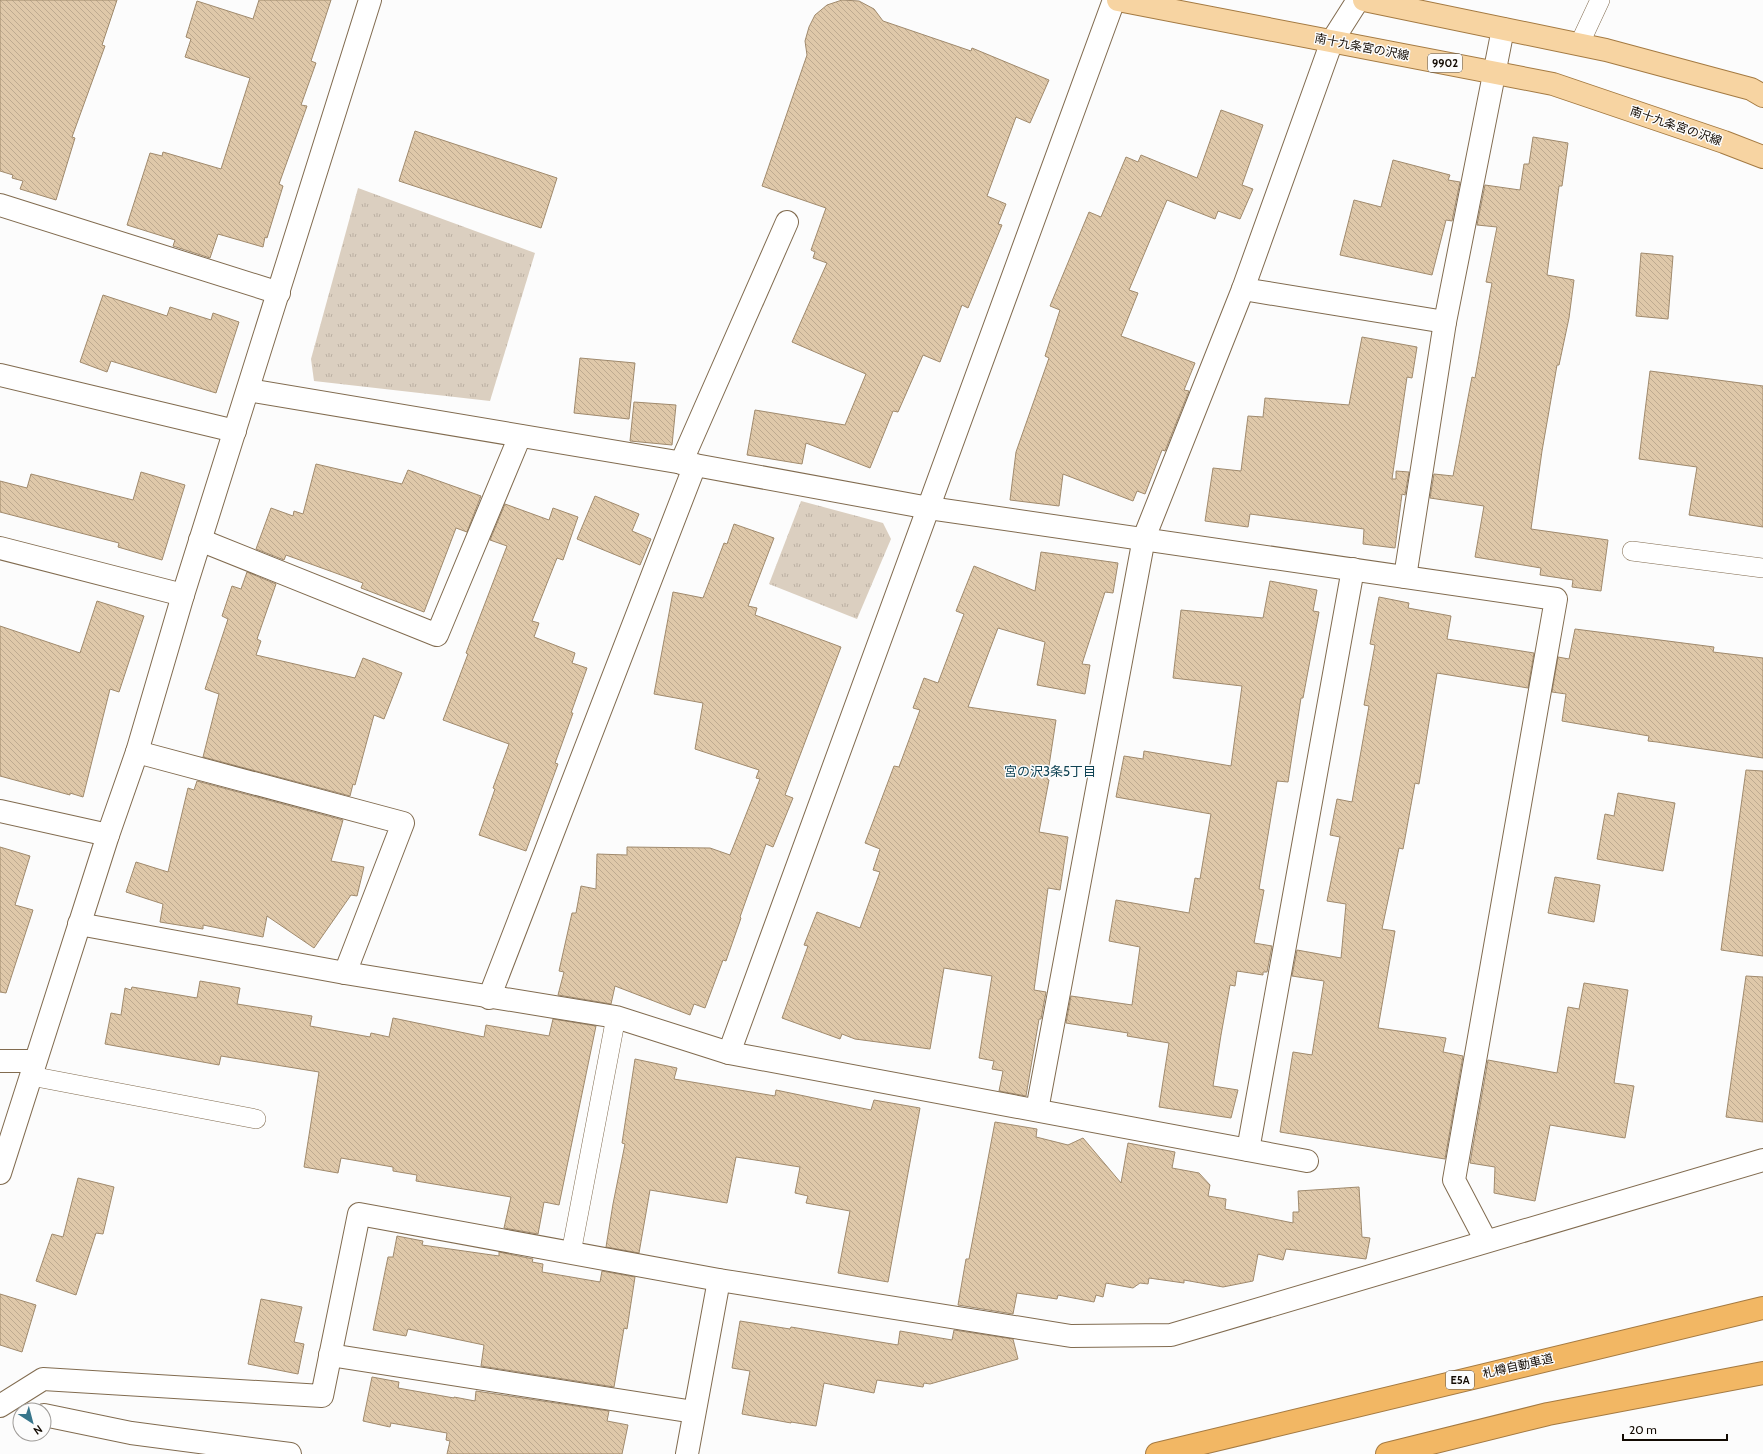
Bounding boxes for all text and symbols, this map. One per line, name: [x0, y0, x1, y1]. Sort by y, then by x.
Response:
street label: 南十九条宮の沢線: [1314, 30, 1411, 63]
road number: 9902: [1428, 54, 1462, 72]
street label: 南十九条宮の沢線: [1628, 103, 1724, 148]
district label: 宮の沢3条5丁目: [1004, 763, 1096, 779]
street label: 札樽自動車道: [1481, 1350, 1555, 1381]
road number: E5A: [1446, 1371, 1474, 1389]
north arrow: [12, 1402, 52, 1442]
scale bar: [1623, 1416, 1727, 1442]
text: N: [31, 1422, 45, 1438]
text: 20 m: [1629, 1422, 1657, 1437]

